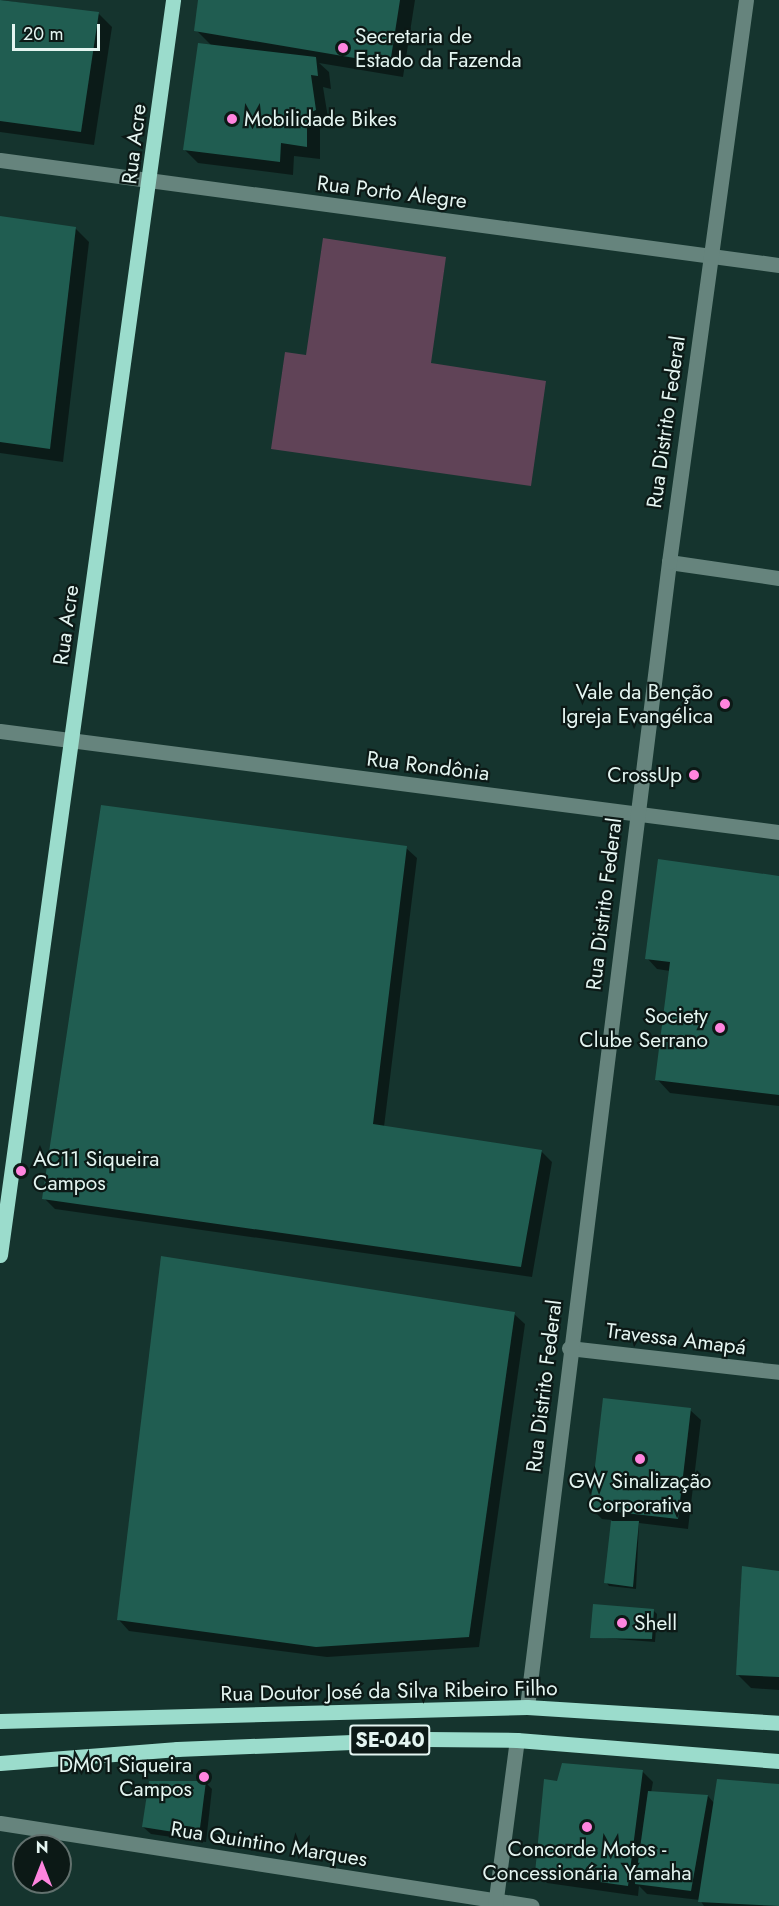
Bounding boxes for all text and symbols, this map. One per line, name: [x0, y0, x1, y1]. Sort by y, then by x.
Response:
scale bar: [15, 12, 104, 50]
text: 20 m: [23, 21, 63, 47]
place label: Secretaria de Estado da Fazenda: [355, 23, 521, 73]
marker: Secretaria de Estado da Fazenda: [336, 41, 350, 55]
street label: Rua Acre: [117, 102, 151, 186]
place label: Mobilidade Bikes: [244, 106, 397, 132]
marker: Mobilidade Bikes: [225, 112, 239, 126]
street label: Rua Porto Alegre: [316, 170, 468, 214]
street label: Rua Distrito Federal: [641, 334, 691, 510]
street label: Rua Acre: [48, 583, 84, 667]
place label: Vale da Benção Igreja Evangélica: [561, 679, 713, 729]
marker: Vale da Benção Igreja Evangélica: [718, 697, 732, 711]
street label: Rua Rondônia: [365, 746, 491, 786]
place label: CrossUp: [607, 762, 682, 788]
marker: CrossUp: [687, 768, 701, 782]
street label: Rua Distrito Federal: [581, 816, 627, 992]
place label: Society Clube Serrano: [579, 1003, 708, 1053]
marker: Society Clube Serrano: [713, 1021, 727, 1035]
place label: AC11 Siqueira Campos: [33, 1146, 159, 1196]
marker: AC11 Siqueira Campos: [14, 1164, 28, 1178]
street label: Rua Distrito Federal: [521, 1298, 567, 1474]
street label: Travessa Amapá: [605, 1318, 747, 1360]
marker: GW Sinalização Corporativa: [633, 1452, 647, 1466]
place label: GW Sinalização Corporativa: [569, 1468, 711, 1518]
place label: Shell: [634, 1610, 677, 1636]
marker: Shell: [615, 1616, 629, 1630]
street label: Rua Doutor José da Silva Ribeiro Filho: [220, 1675, 558, 1707]
road number: SE-040: [348, 1723, 432, 1757]
place label: DM01 Siqueira Campos: [59, 1752, 192, 1802]
marker: DM01 Siqueira Campos: [197, 1770, 211, 1784]
street label: Rua Quintino Marques: [169, 1816, 369, 1872]
marker: Concorde Motos - Concessionária Yamaha: [580, 1820, 594, 1834]
north arrow: [12, 1834, 72, 1894]
text: N: [36, 1836, 48, 1859]
place label: Concorde Motos - Concessionária Yamaha: [482, 1836, 692, 1886]

